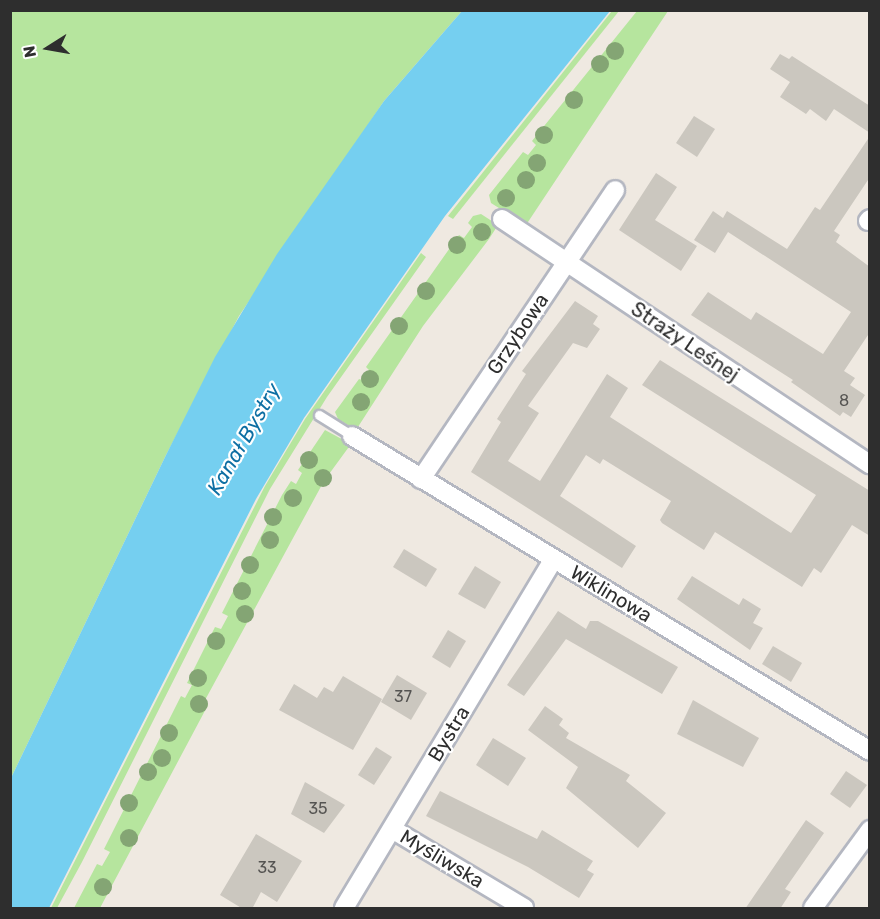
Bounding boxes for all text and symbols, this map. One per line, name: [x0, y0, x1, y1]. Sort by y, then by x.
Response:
north arrow: [18, 18, 78, 78]
text: N: [19, 44, 40, 59]
street label: Grzybowa: [482, 289, 554, 379]
street label: Straży Leśnej: [626, 297, 744, 387]
water label: Kanał Bystry: [202, 379, 286, 499]
house number: 8: [839, 391, 849, 411]
street label: Wiklinowa: [566, 560, 656, 628]
house number: 37: [394, 687, 412, 707]
street label: Bystra: [423, 702, 475, 766]
house number: 35: [308, 799, 328, 819]
street label: Myśliwska: [396, 825, 488, 893]
house number: 33: [257, 858, 277, 878]

